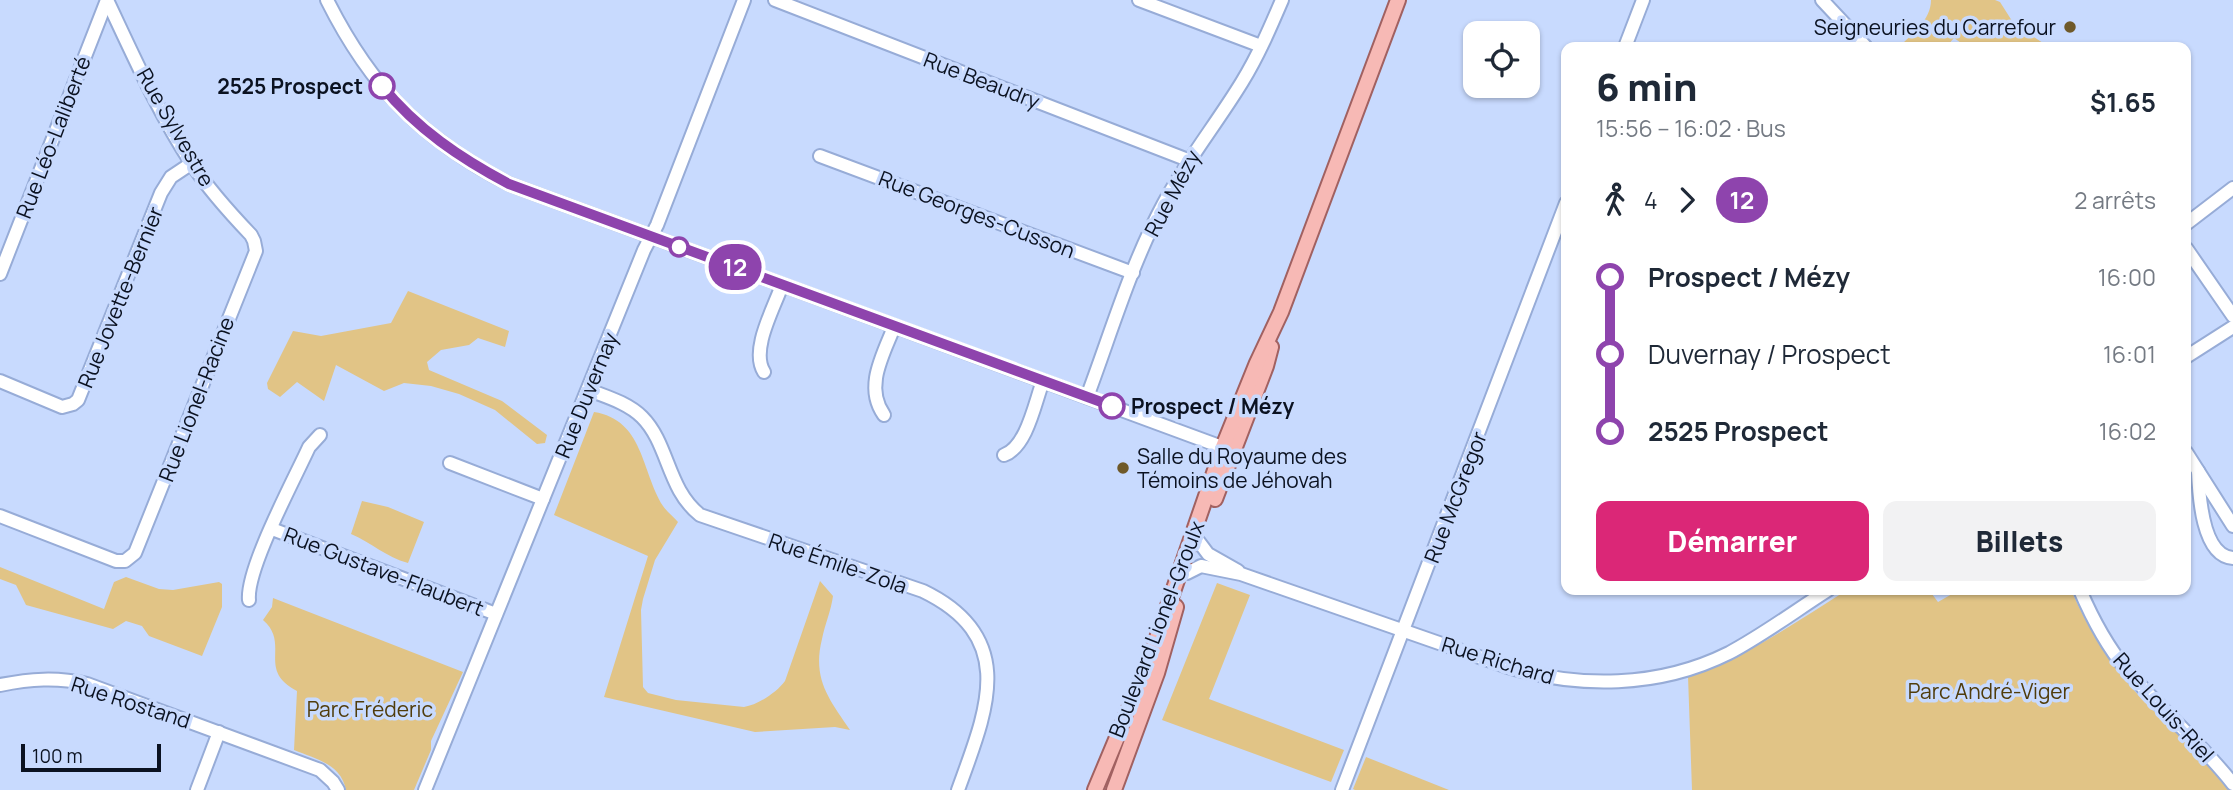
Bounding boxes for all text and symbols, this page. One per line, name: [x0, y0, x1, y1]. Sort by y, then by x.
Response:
place label: Seigneuries du Carrefour: [1814, 13, 2056, 41]
marker: Seigneuries du Carrefour: [2062, 19, 2078, 35]
map controls: [1463, 21, 1540, 98]
button: locate: [1463, 21, 1540, 98]
street label: Rue Beaudry: [920, 45, 1044, 115]
street label: Rue Léo-Laliberté: [9, 52, 97, 222]
text: 6 min: [1596, 60, 1697, 112]
street label: Rue Sylvestre: [131, 63, 221, 191]
place label: 2525 Prospect: [217, 72, 363, 100]
marker: 2525 Prospect: [369, 73, 395, 99]
text: $1.65: [2090, 84, 2156, 120]
text: 15:56 – 16:02 · Bus: [1596, 112, 1786, 144]
street label: Rue Mézy: [1138, 145, 1206, 241]
street label: Rue Georges-Cusson: [875, 164, 1079, 264]
icon: walk: [1596, 181, 1634, 219]
icon: forward: [1668, 181, 1706, 219]
text: 12: [1730, 183, 1754, 216]
text: 4: [1644, 184, 1658, 216]
text: 2 arrêts: [2074, 184, 2156, 216]
street label: Rue Jovette-Bernier: [71, 202, 169, 392]
unlabelled marker: [669, 237, 689, 257]
line badge: 12: [704, 244, 766, 290]
text: 12: [723, 250, 747, 283]
text: Prospect / Mézy: [1648, 259, 1850, 295]
text: 16:00: [2098, 261, 2156, 293]
street label: Rue Lionel-Racine: [152, 313, 240, 485]
street label: Rue Duvernay: [548, 328, 624, 462]
text: Duvernay / Prospect: [1648, 336, 1891, 372]
text: 16:01: [2103, 338, 2156, 370]
place label: Prospect / Mézy: [1131, 392, 1294, 420]
marker: Prospect / Mézy: [1099, 393, 1125, 419]
text: 2525 Prospect: [1648, 413, 1828, 449]
text: 16:02: [2099, 415, 2156, 447]
street label: Rue McGregor: [1417, 427, 1493, 567]
place label: Salle du Royaume des Témoins de Jéhovah: [1137, 442, 1347, 494]
marker: Salle du Royaume des Témoins de Jéhovah: [1115, 460, 1131, 476]
button: Démarrer: [1596, 501, 1869, 581]
button: Billets: [1883, 501, 2156, 581]
street label: Boulevard Lionel-Groulx: [1102, 517, 1210, 741]
street label: Rue Gustave-Flaubert: [280, 520, 488, 622]
street label: Rue Émile-Zola: [765, 526, 911, 600]
street label: Rue Richard: [1438, 630, 1558, 690]
street label: Rue Louis-Riel: [2107, 646, 2221, 768]
street label: Rue Rostand: [68, 670, 194, 734]
park label: Parc André-Viger: [1908, 677, 2071, 705]
park label: Parc Fréderic: [307, 695, 433, 723]
scale bar: [21, 741, 161, 773]
text: 100 m: [32, 743, 83, 769]

